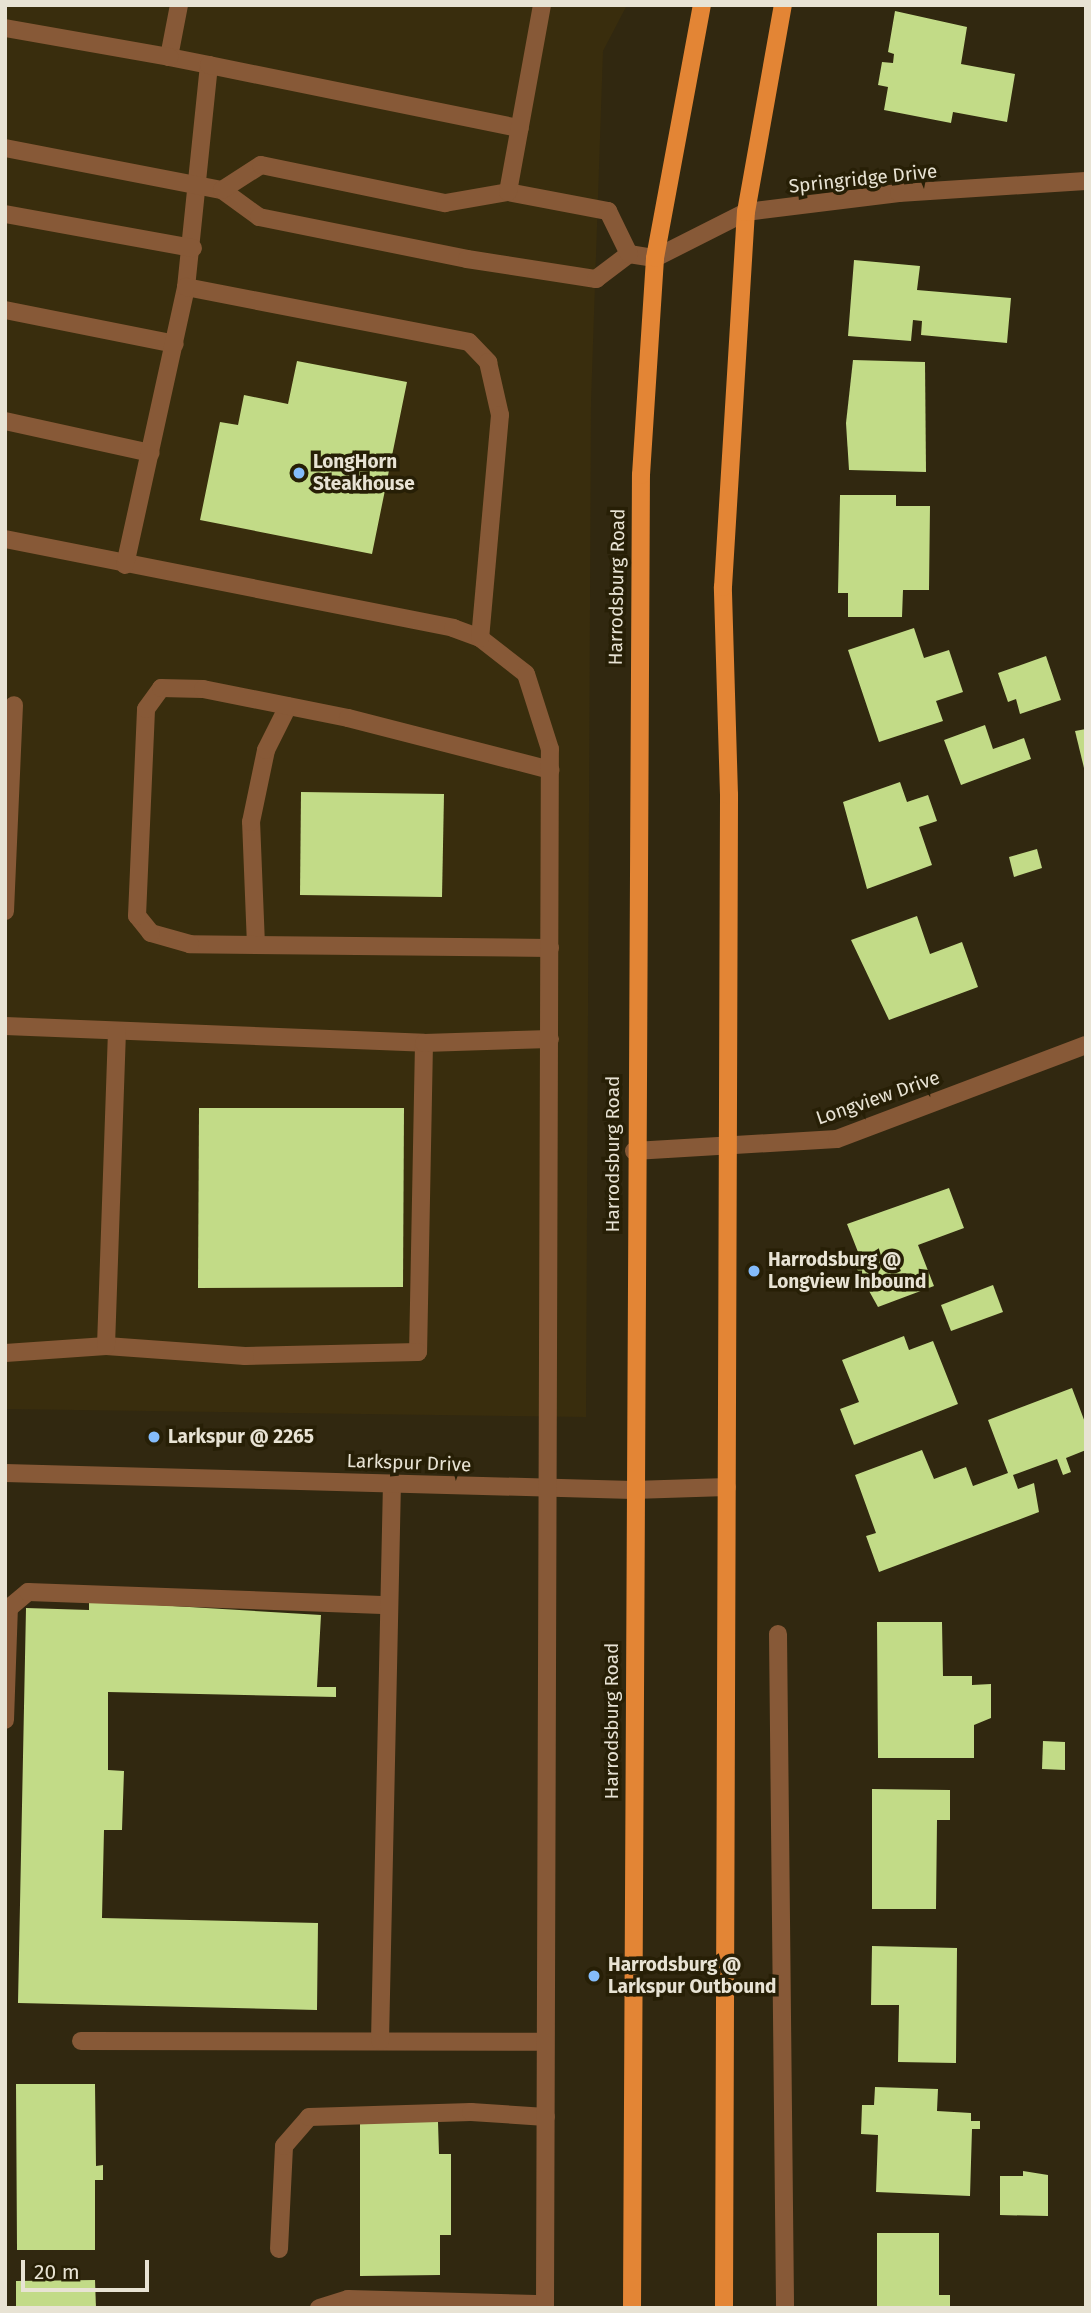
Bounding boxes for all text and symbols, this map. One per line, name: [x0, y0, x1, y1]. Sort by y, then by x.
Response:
street label: Springridge Drive: [788, 160, 938, 198]
place label: LongHorn Steakhouse: [313, 451, 415, 495]
marker: LongHorn Steakhouse: [291, 465, 307, 481]
street label: Harrodsburg Road: [604, 508, 630, 666]
street label: Longview Drive: [813, 1066, 943, 1130]
street label: Harrodsburg Road: [602, 1076, 624, 1232]
place label: Harrodsburg @ Longview Inbound: [768, 1249, 926, 1293]
marker: Harrodsburg @ Longview Inbound: [746, 1263, 762, 1279]
place label: Larkspur @ 2265: [168, 1426, 314, 1448]
marker: Larkspur @ 2265: [146, 1429, 162, 1445]
street label: Larkspur Drive: [346, 1449, 472, 1477]
street label: Harrodsburg Road: [601, 1643, 623, 1799]
place label: Harrodsburg @ Larkspur Outbound: [608, 1954, 776, 1998]
marker: Harrodsburg @ Larkspur Outbound: [586, 1968, 602, 1984]
scale bar: [24, 2246, 152, 2290]
text: 20 m: [34, 2259, 80, 2285]

